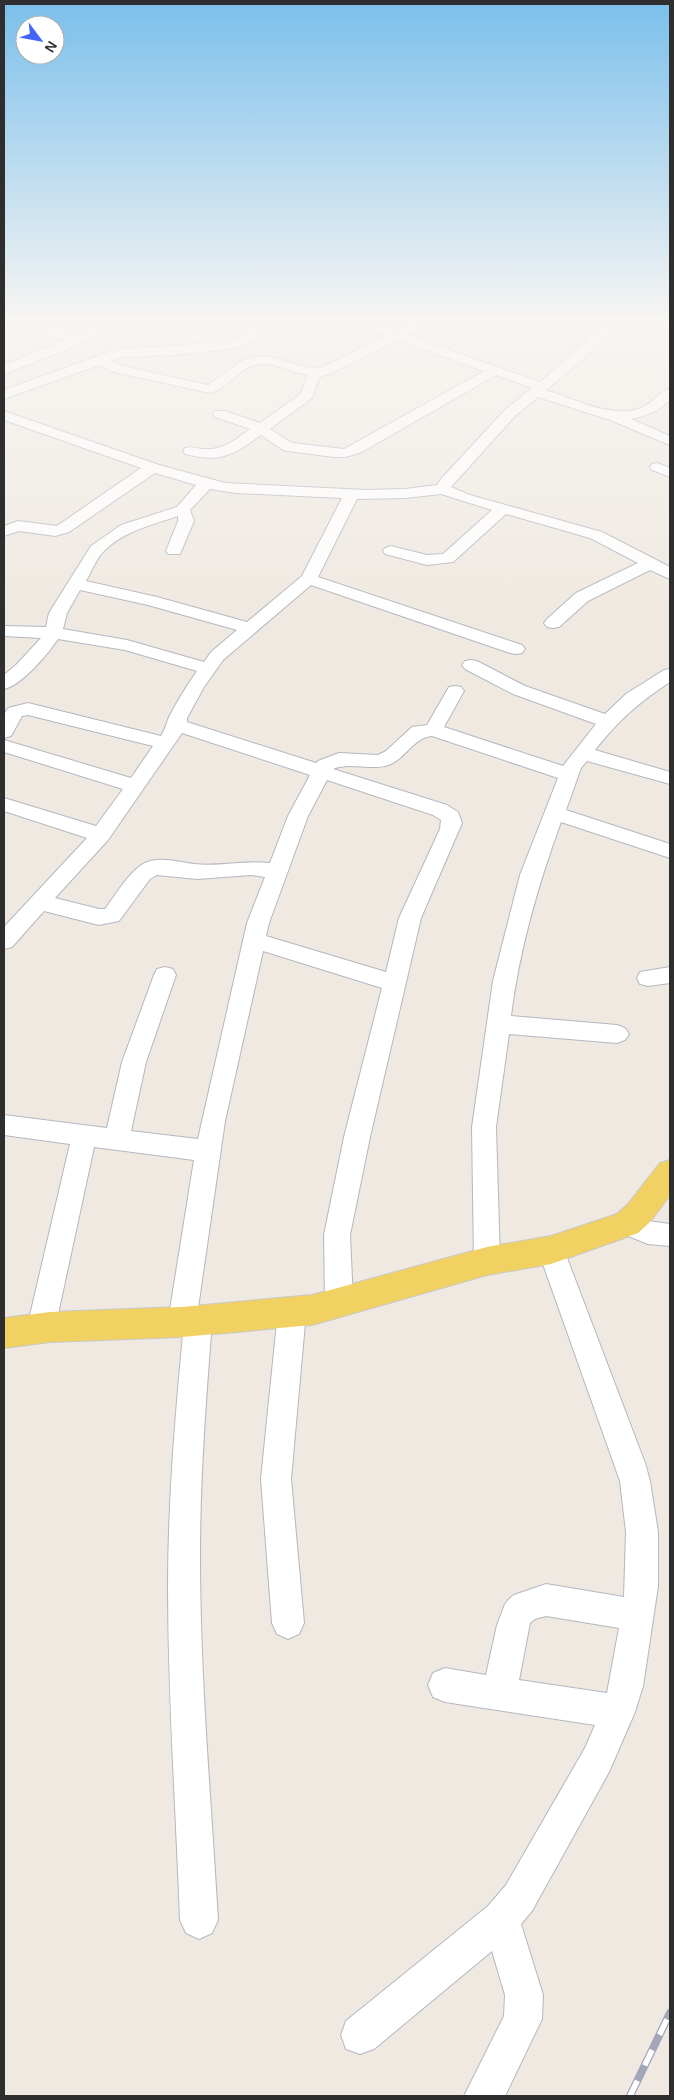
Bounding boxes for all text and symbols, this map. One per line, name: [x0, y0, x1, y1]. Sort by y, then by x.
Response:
north arrow: [15, 15, 65, 65]
text: N: [42, 38, 60, 55]

